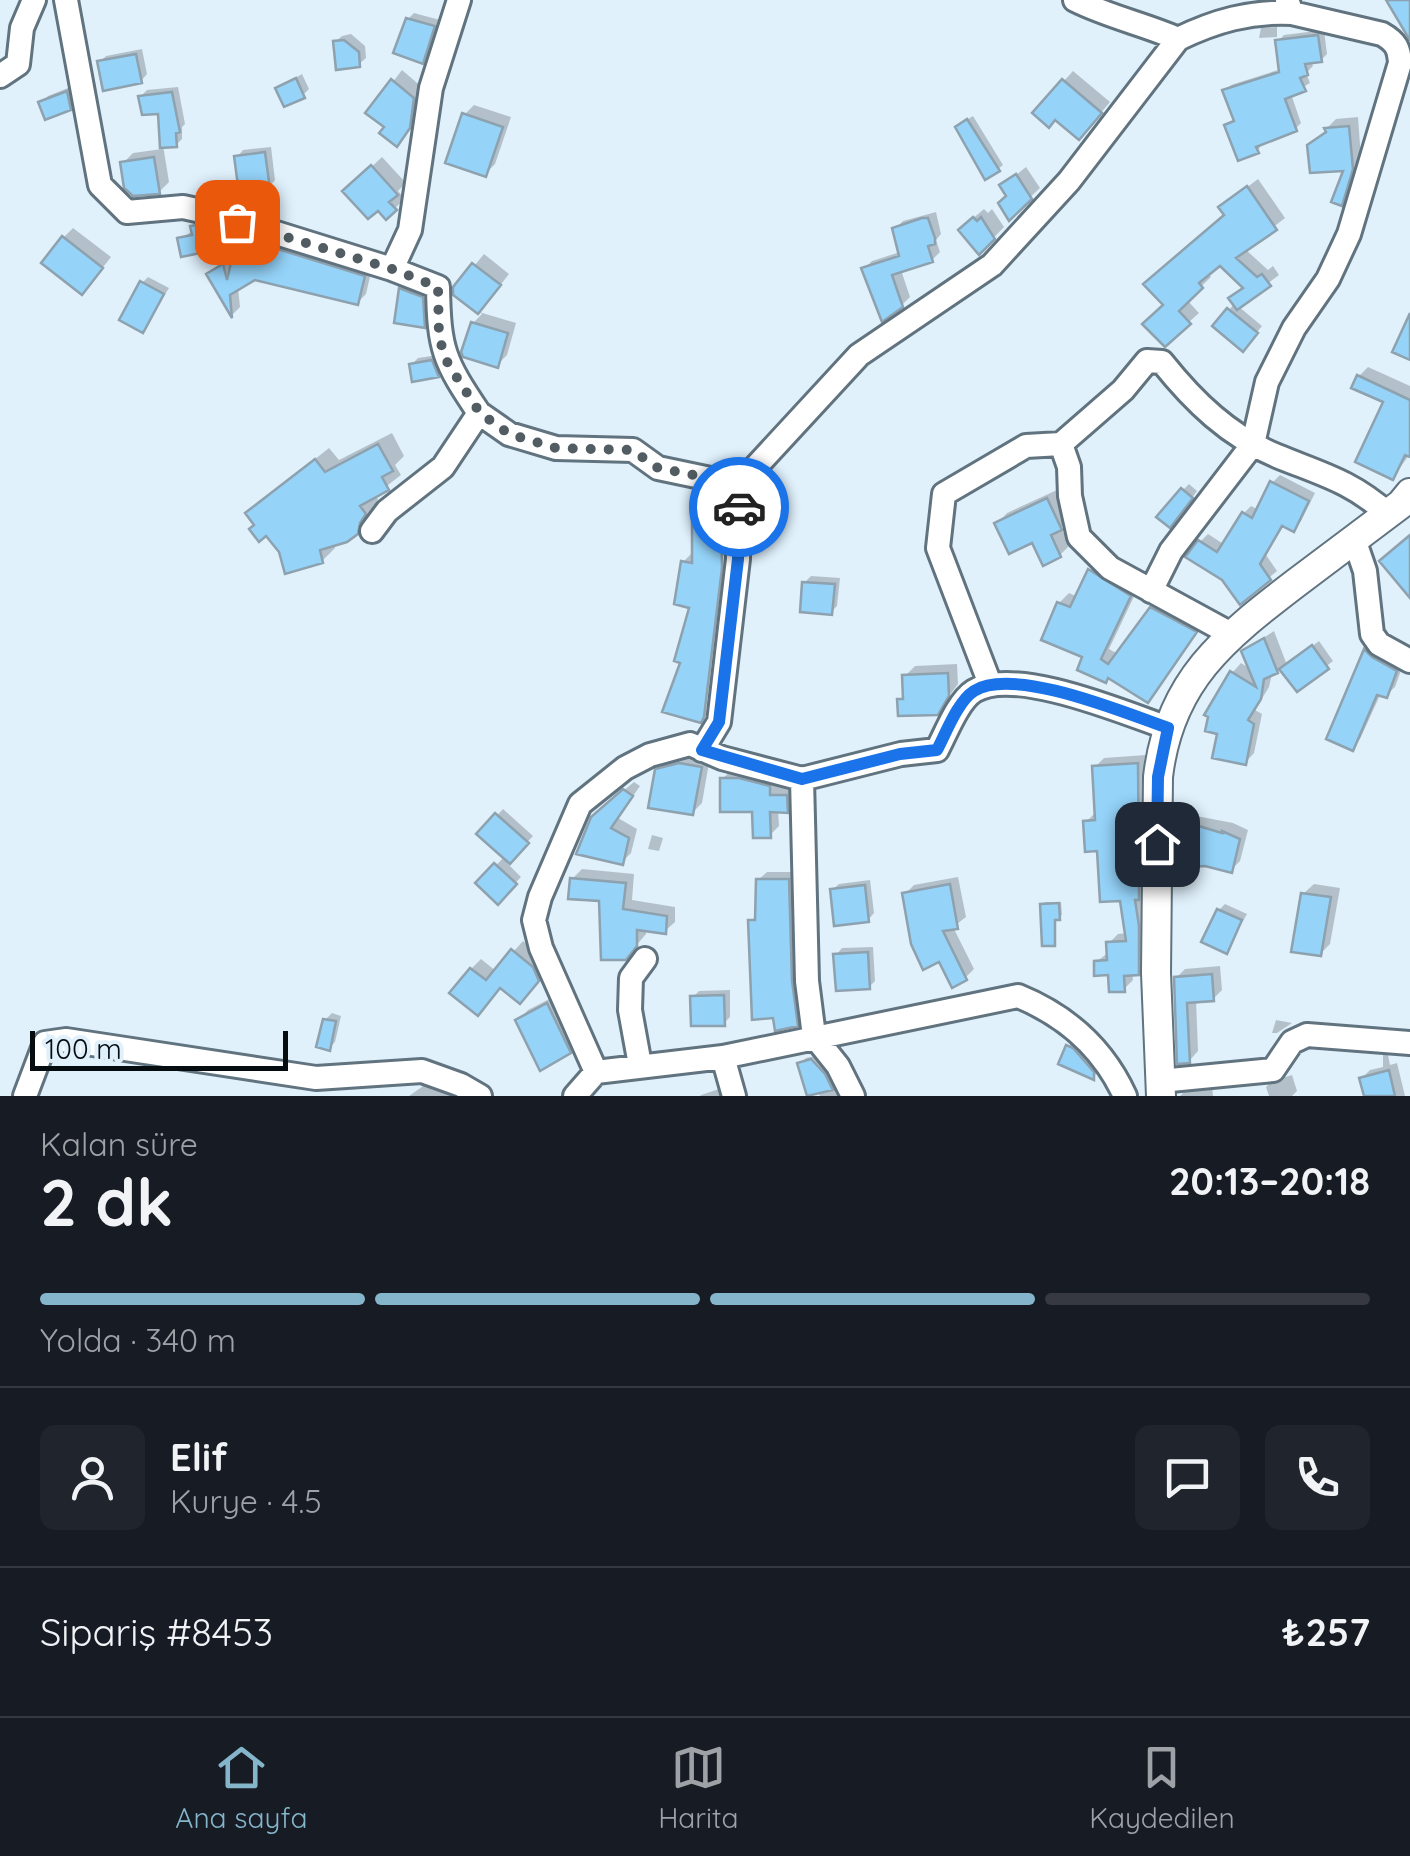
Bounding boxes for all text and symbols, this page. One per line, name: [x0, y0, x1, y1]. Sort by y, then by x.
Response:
pin: [195, 180, 280, 265]
icon: bag: [210, 195, 265, 250]
courier: [689, 457, 789, 557]
icon: car: [712, 480, 767, 535]
pin: [1115, 802, 1200, 887]
icon: home: [1130, 817, 1185, 872]
scale bar: [30, 1026, 288, 1070]
text: 100 m: [45, 1031, 122, 1066]
text: Kalan süre: [40, 1124, 198, 1164]
text: 20:13–20:18: [1169, 1157, 1370, 1205]
text: 2 dk: [40, 1161, 173, 1242]
text: Yolda · 340 m: [40, 1320, 236, 1360]
button: person: [40, 1425, 145, 1530]
button: chat: [1135, 1425, 1240, 1530]
button: phone: [1265, 1425, 1370, 1530]
text: Elif: [170, 1433, 228, 1481]
text: Kurye · 4.5: [170, 1481, 322, 1521]
text: Sipariş #8453: [40, 1608, 273, 1656]
text: ₺257: [1282, 1608, 1370, 1656]
tab: Ana sayfa: [175, 1740, 308, 1835]
tab: Harita: [658, 1740, 739, 1835]
tab: Kaydedilen: [1089, 1740, 1235, 1835]

